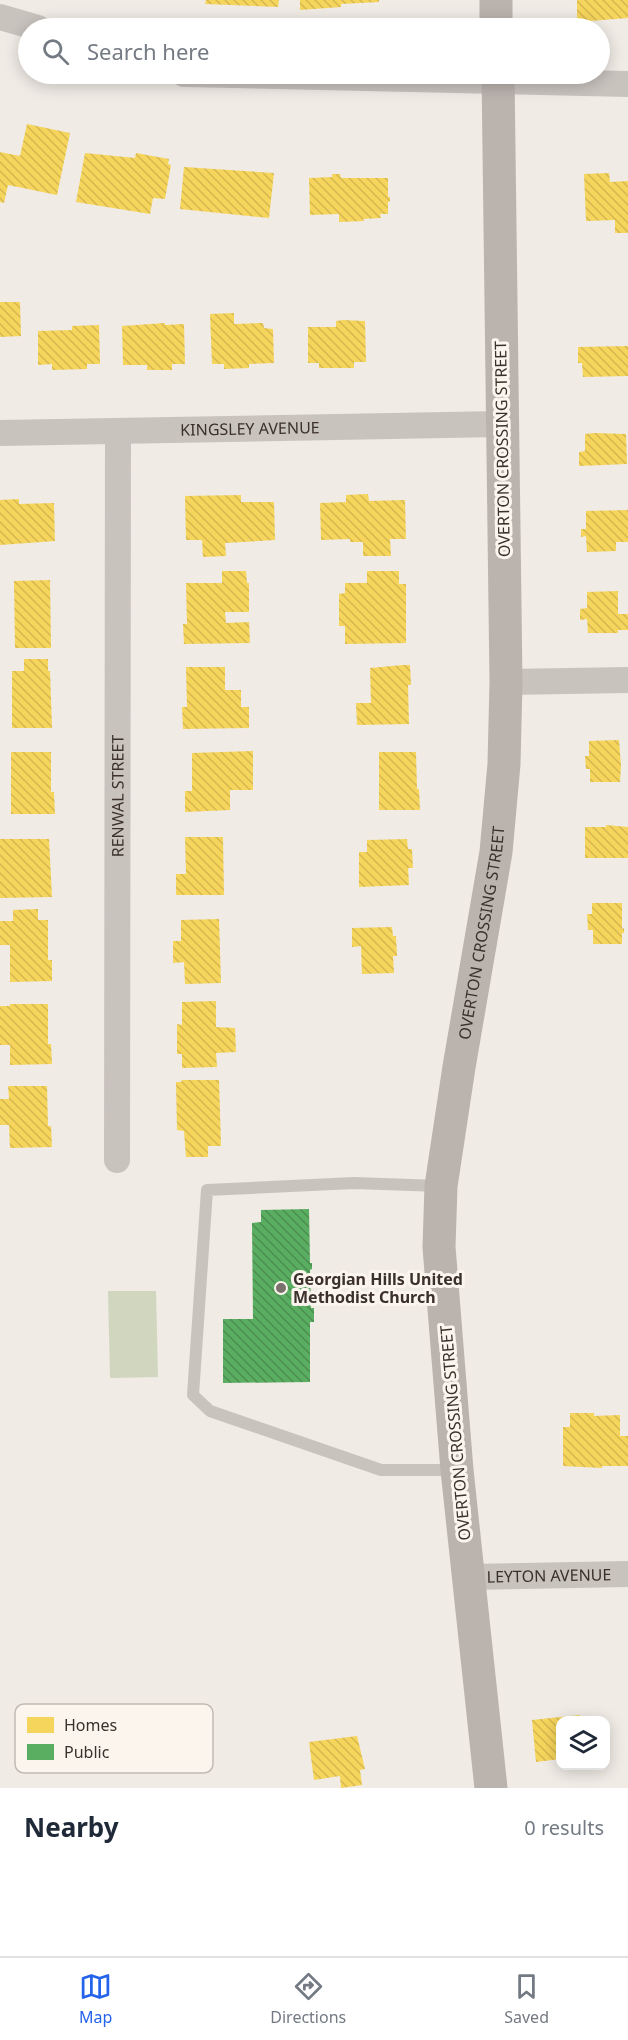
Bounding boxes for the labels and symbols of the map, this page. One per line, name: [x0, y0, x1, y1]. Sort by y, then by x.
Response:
street label: OVERTON CROSSING STREET: [489, 341, 515, 557]
street label: KINGSLEY AVENUE: [180, 416, 320, 441]
street label: RENWAL STREET: [106, 735, 129, 857]
street label: OVERTON CROSSING STREET: [453, 825, 509, 1041]
place label: Georgian Hills United Methodist Church: [293, 1268, 463, 1308]
marker: Georgian Hills United Methodist Church: [274, 1281, 288, 1295]
street label: OVERTON CROSSING STREET: [435, 1324, 475, 1542]
street label: LEYTON AVENUE: [486, 1563, 612, 1588]
legend: [15, 1704, 213, 1773]
text: Homes: [64, 1714, 117, 1736]
text: Public: [64, 1741, 110, 1763]

